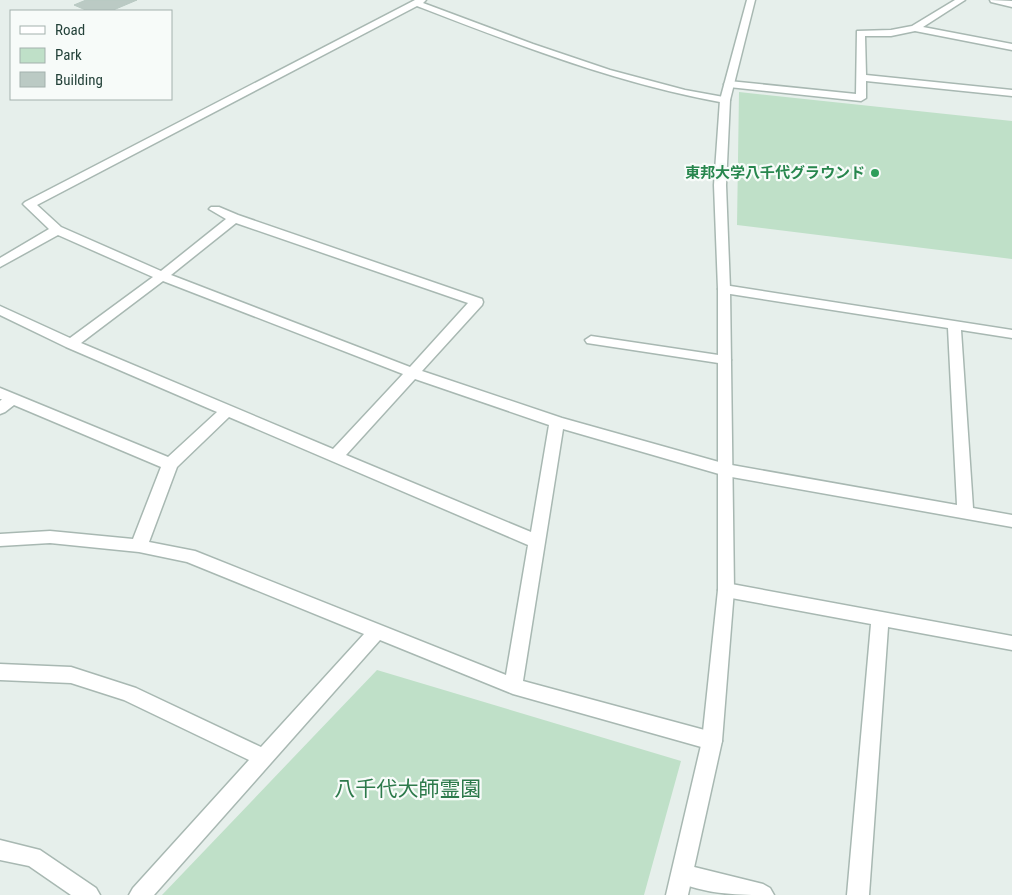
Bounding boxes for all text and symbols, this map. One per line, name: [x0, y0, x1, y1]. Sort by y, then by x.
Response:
legend: [10, 10, 172, 100]
text: Road: [55, 21, 85, 39]
text: Park: [55, 46, 82, 64]
text: Building: [55, 71, 103, 89]
place label: 東邦大学八千代グラウンド: [685, 164, 865, 182]
marker: 東邦大学八千代グラウンド: [869, 167, 881, 179]
park label: 八千代大師霊園: [335, 777, 482, 801]

